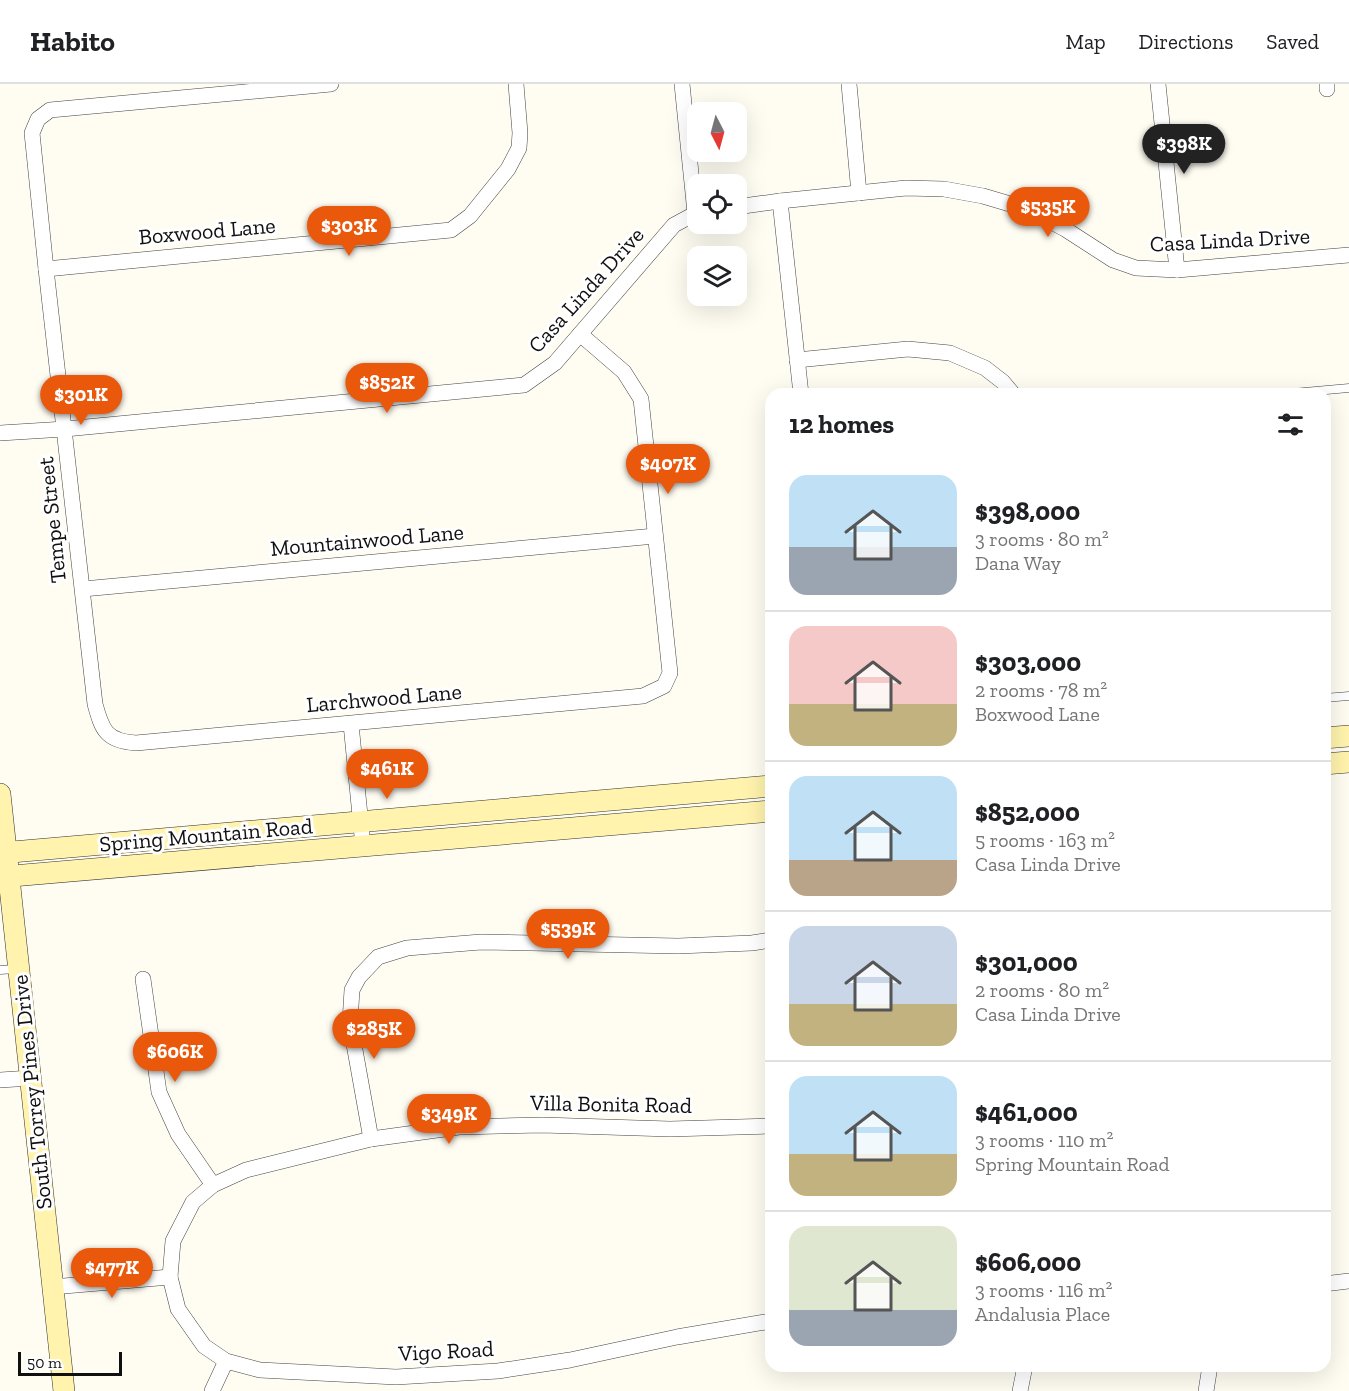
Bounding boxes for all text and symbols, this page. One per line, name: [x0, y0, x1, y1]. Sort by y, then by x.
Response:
text: Habito: [30, 25, 115, 58]
text: Map: [1066, 29, 1106, 54]
text: Directions: [1139, 29, 1233, 54]
text: Saved: [1266, 29, 1319, 54]
north arrow: [687, 102, 747, 162]
map controls: [687, 102, 747, 306]
pin: $398K: [1142, 124, 1226, 175]
text: $398K: [1156, 131, 1212, 155]
button: locate: [687, 174, 747, 234]
pin: $535K: [1006, 187, 1090, 238]
text: $535K: [1021, 194, 1075, 218]
pin: $303K: [307, 206, 391, 257]
street label: Boxwood Lane: [137, 212, 277, 250]
text: $303K: [321, 213, 377, 237]
street label: Casa Linda Drive: [522, 221, 650, 359]
street label: Casa Linda Drive: [1149, 222, 1311, 258]
button: layers: [687, 246, 747, 306]
pin: $852K: [345, 363, 429, 414]
text: $852K: [359, 370, 415, 394]
pin: $301K: [39, 375, 123, 426]
text: $301K: [54, 382, 108, 406]
text: 12 homes: [789, 408, 894, 440]
icon: filters: [1274, 408, 1307, 441]
pin: $407K: [626, 444, 710, 495]
text: $407K: [640, 451, 696, 475]
street label: Tempe Street: [32, 455, 72, 585]
text: $398,000: [975, 495, 1080, 527]
icon: home: [837, 499, 909, 571]
street label: Mountainwood Lane: [269, 518, 465, 562]
text: 3 rooms · 80 m²: [975, 527, 1109, 551]
text: Dana Way: [975, 551, 1061, 575]
text: $303,000: [975, 646, 1081, 678]
icon: home: [837, 650, 909, 722]
street label: Larchwood Lane: [305, 678, 463, 718]
text: 2 rooms · 78 m²: [975, 678, 1107, 702]
text: Boxwood Lane: [975, 702, 1100, 726]
pin: $461K: [345, 749, 429, 800]
text: $461K: [360, 756, 414, 780]
text: $852,000: [975, 796, 1080, 828]
icon: home: [837, 800, 909, 872]
street label: Spring Mountain Road: [98, 812, 314, 858]
text: 5 rooms · 163 m²: [975, 828, 1115, 852]
text: Casa Linda Drive: [975, 852, 1121, 876]
pin: $539K: [526, 909, 610, 960]
text: $539K: [540, 916, 596, 940]
text: $301,000: [975, 946, 1078, 978]
icon: home: [837, 950, 909, 1022]
street label: South Torrey Pines Drive: [6, 973, 58, 1211]
text: 2 rooms · 80 m²: [975, 978, 1109, 1002]
text: Casa Linda Drive: [975, 1002, 1121, 1026]
pin: $285K: [332, 1009, 416, 1060]
text: $285K: [346, 1016, 402, 1040]
pin: $606K: [133, 1032, 217, 1083]
text: $606K: [147, 1039, 203, 1063]
street label: Villa Bonita Road: [529, 1089, 692, 1119]
pin: $349K: [407, 1094, 491, 1145]
text: $461,000: [975, 1096, 1078, 1128]
icon: home: [837, 1100, 909, 1172]
text: $349K: [421, 1101, 477, 1125]
text: 3 rooms · 110 m²: [975, 1128, 1113, 1152]
text: Spring Mountain Road: [975, 1152, 1169, 1176]
text: $606,000: [975, 1246, 1081, 1278]
pin: $477K: [70, 1248, 154, 1299]
icon: home: [837, 1250, 909, 1322]
text: $477K: [85, 1255, 139, 1279]
text: 3 rooms · 116 m²: [975, 1278, 1112, 1302]
text: Andalusia Place: [975, 1302, 1110, 1326]
street label: Vigo Road: [397, 1335, 494, 1367]
scale bar: [18, 1349, 122, 1376]
text: 50 m: [27, 1353, 62, 1372]

